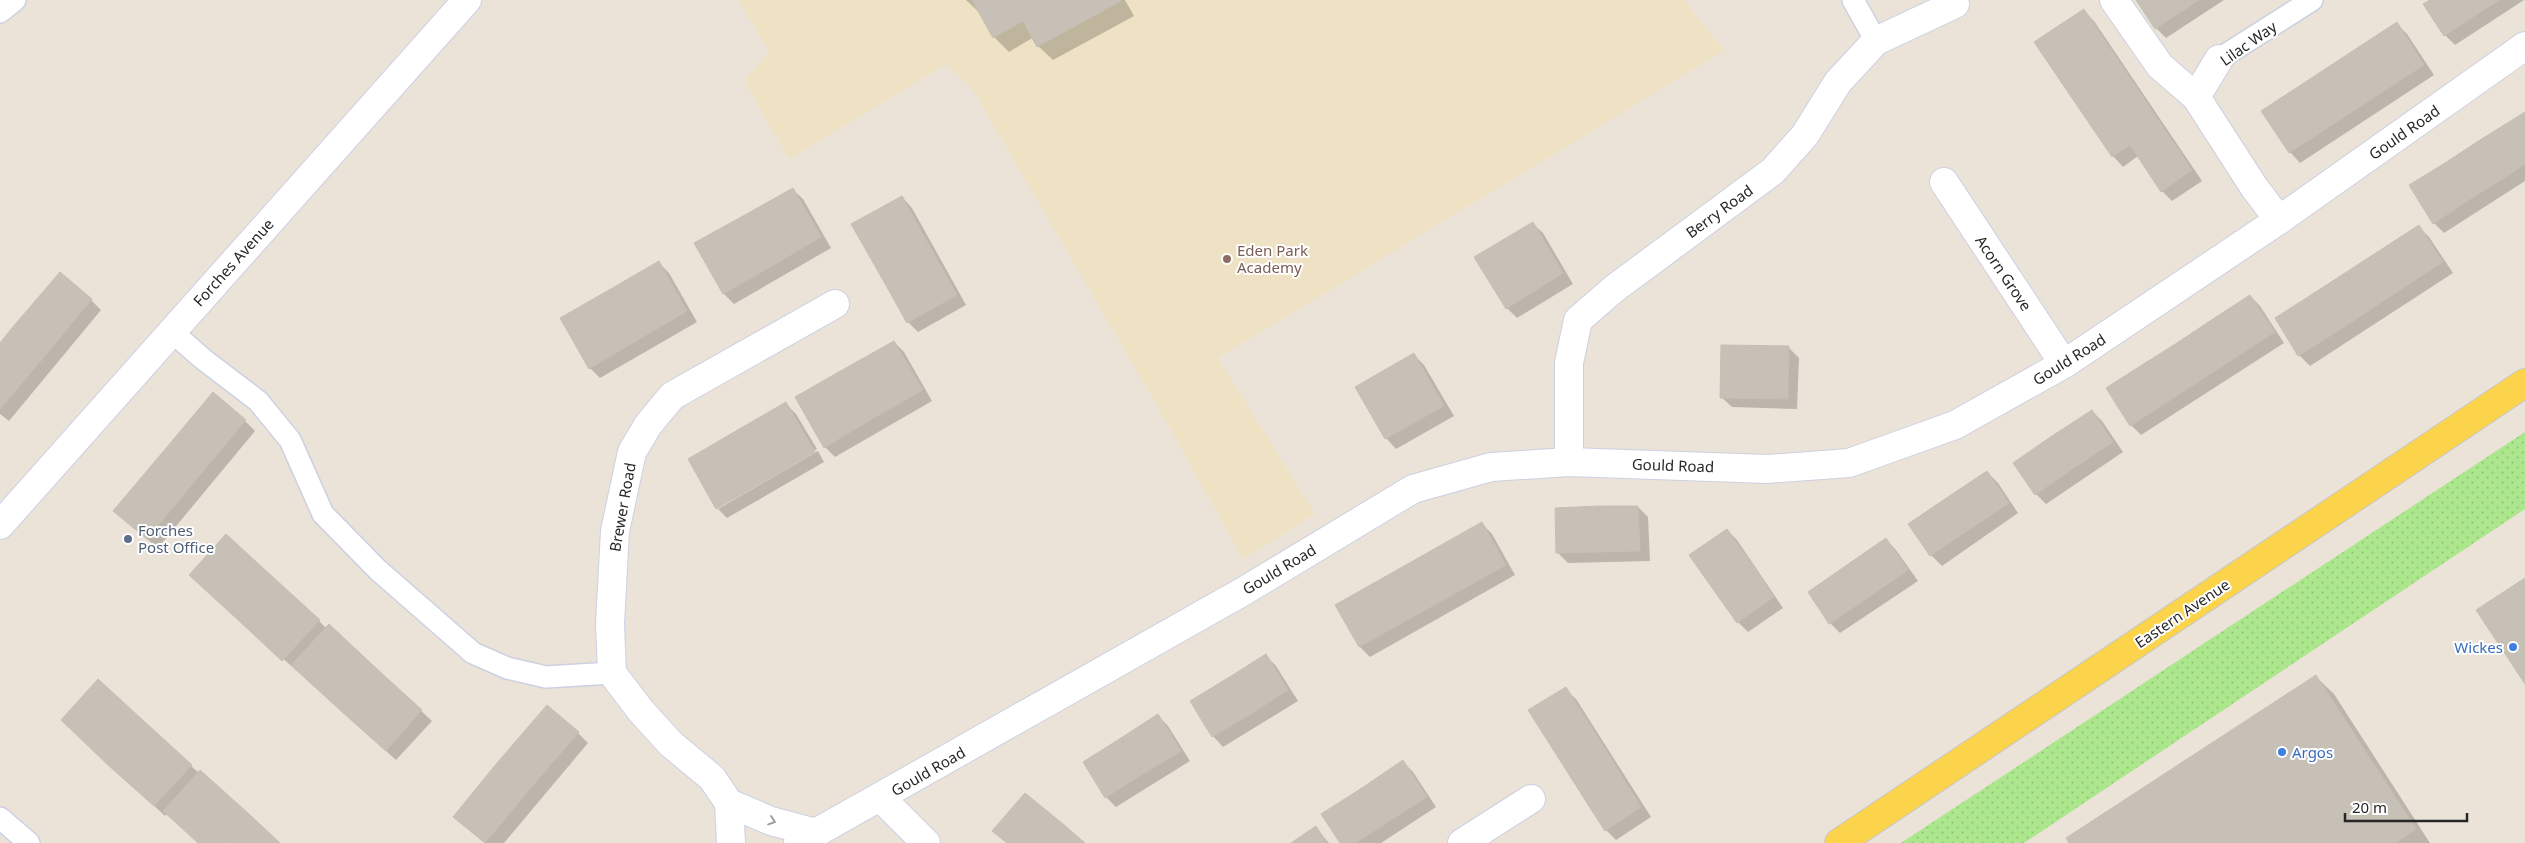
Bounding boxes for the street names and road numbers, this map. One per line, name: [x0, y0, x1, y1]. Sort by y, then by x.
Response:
street label: Lilac Way: [2216, 16, 2281, 70]
street label: Gould Road: [2365, 100, 2443, 164]
street label: Berry Road: [1681, 180, 1757, 242]
street label: Forches Avenue: [188, 214, 278, 310]
street label: Acorn Grove: [1971, 231, 2037, 315]
street label: Gould Road: [2029, 329, 2109, 389]
street label: Gould Road: [1632, 454, 1714, 476]
street label: Brewer Road: [604, 461, 640, 553]
street label: Gould Road: [1239, 539, 1319, 599]
street label: Eastern Avenue: [2131, 574, 2233, 652]
street label: Gould Road: [887, 742, 969, 800]

